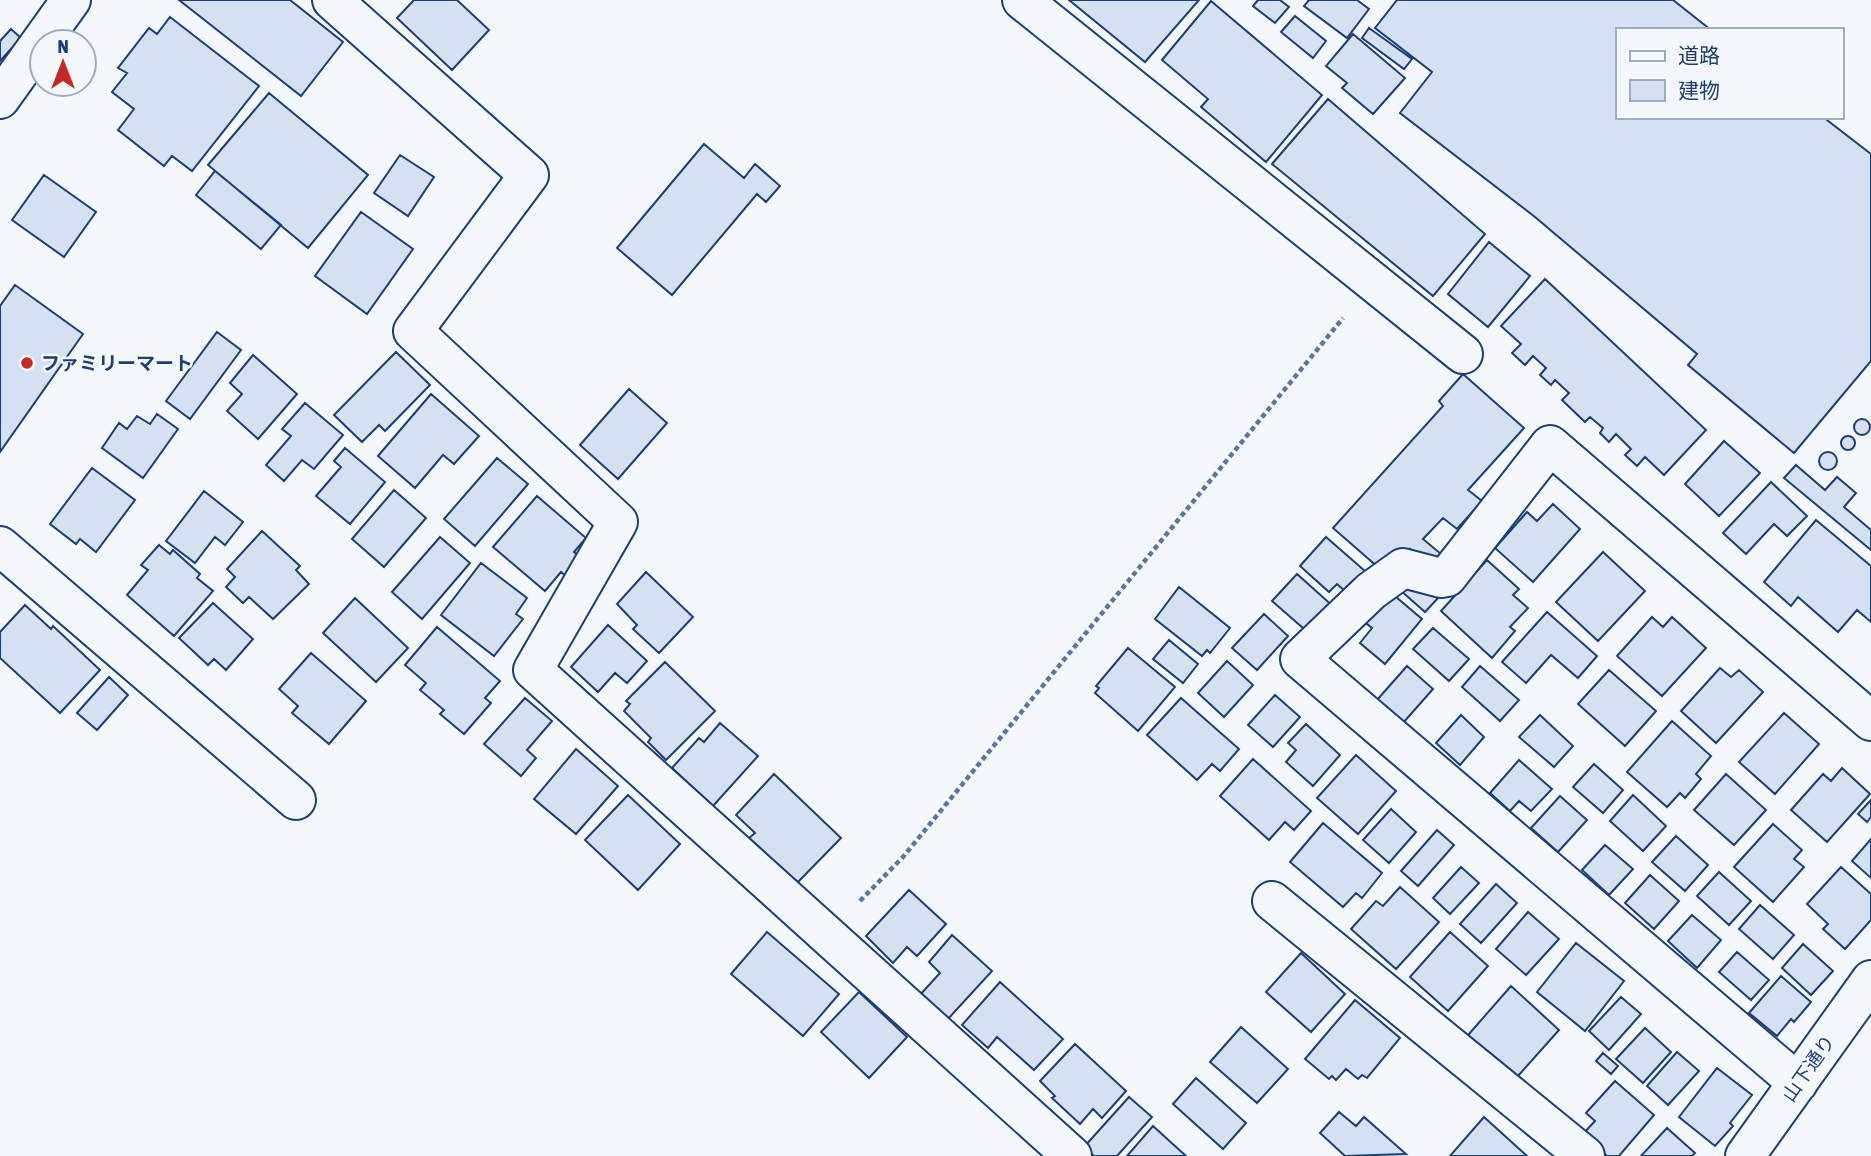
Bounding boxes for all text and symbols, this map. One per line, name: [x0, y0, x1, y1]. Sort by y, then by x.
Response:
north arrow: [28, 28, 98, 98]
legend: [1616, 28, 1843, 119]
text: N: [57, 35, 69, 57]
text: 道路: [1678, 43, 1720, 67]
text: 建物: [1678, 78, 1720, 102]
place label: ファミリーマート: [41, 352, 193, 374]
marker: ファミリーマート: [19, 355, 35, 371]
street label: 山下通り: [1777, 1031, 1839, 1105]

